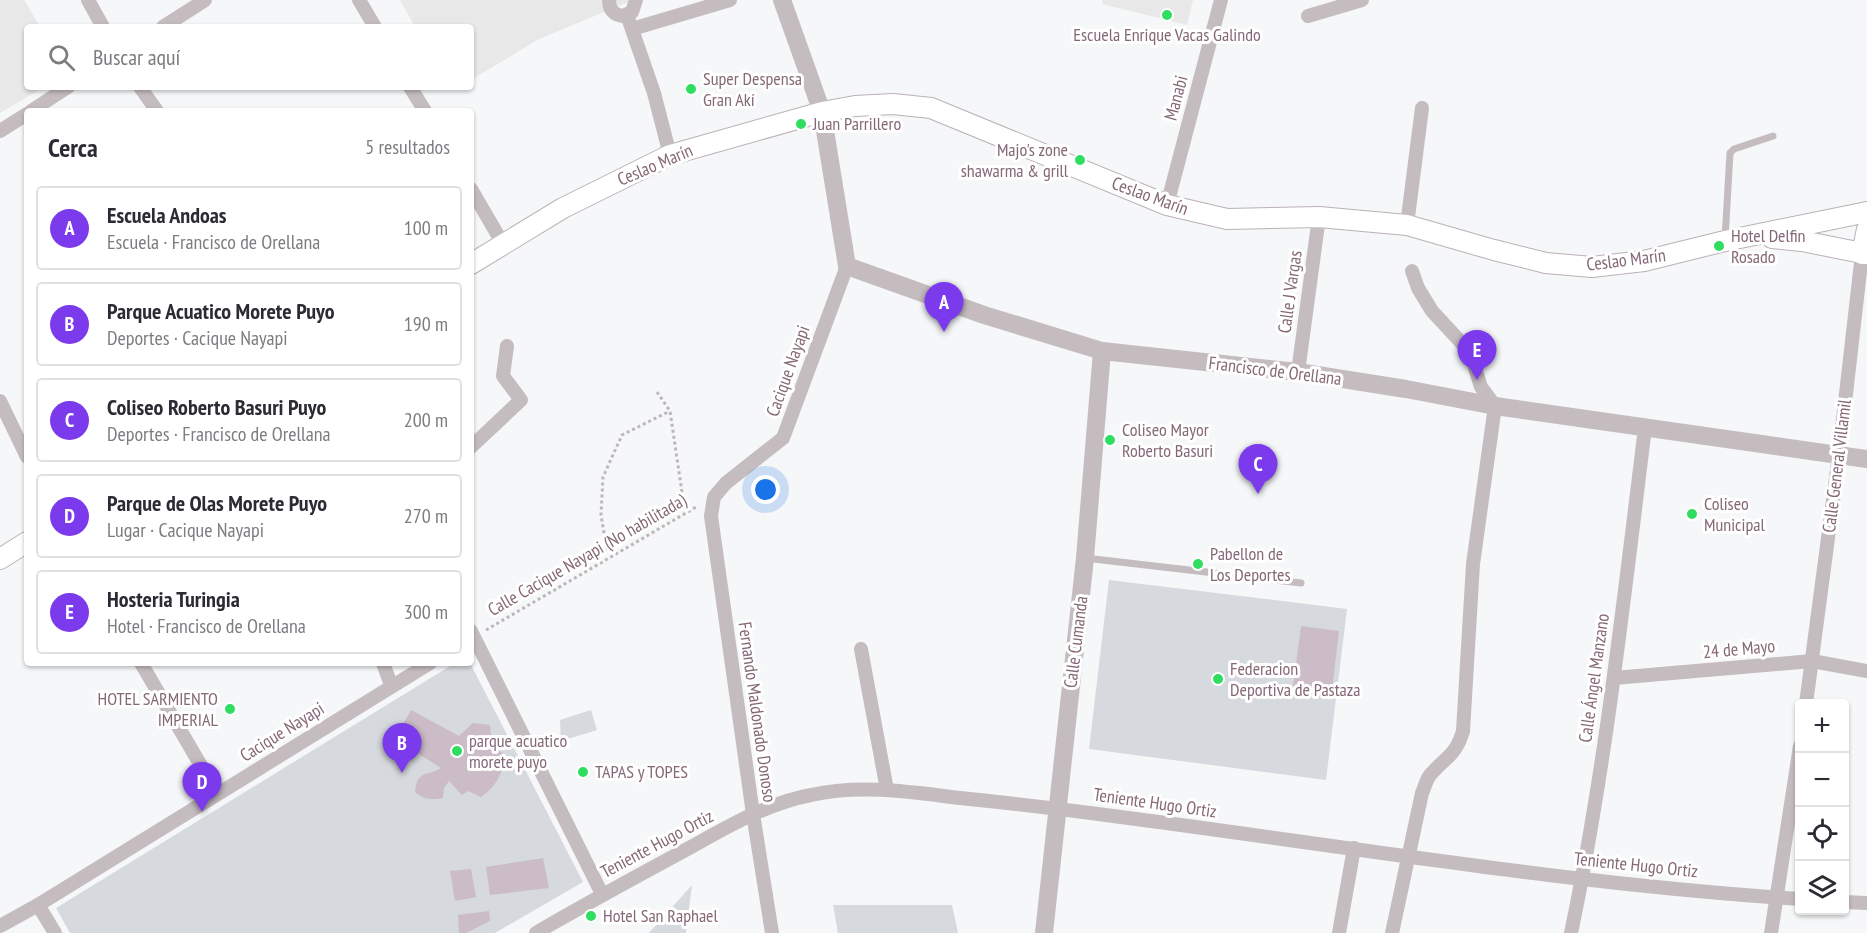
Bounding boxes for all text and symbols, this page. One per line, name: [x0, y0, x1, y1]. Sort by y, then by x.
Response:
marker: Escuela Enrique Vacas Galindo: [1160, 8, 1174, 22]
place label: Escuela Enrique Vacas Galindo: [1073, 23, 1261, 46]
search box: [24, 24, 474, 90]
icon: search: [45, 41, 78, 74]
text: Buscar aquí: [93, 43, 180, 71]
place label: Super Despensa Gran Akí: [703, 67, 802, 111]
street label: Manabi: [1159, 73, 1193, 123]
marker: Super Despensa Gran Akí: [684, 82, 698, 96]
place label: Juan Parrillero: [812, 112, 901, 135]
marker: Juan Parrillero: [794, 117, 808, 131]
text: Cerca: [48, 131, 98, 164]
text: 5 resultados: [365, 134, 450, 160]
street label: Ceslao Marín: [614, 138, 696, 191]
place label: Majo's zone shawarma & grill: [961, 138, 1069, 182]
marker: Majo's zone shawarma & grill: [1073, 153, 1087, 167]
street label: Ceslao Marín: [1109, 171, 1192, 220]
text: Escuela Andoas: [107, 201, 227, 229]
text: A: [64, 215, 75, 241]
text: 100 m: [404, 215, 448, 241]
place label: Hotel Delfin Rosado: [1731, 224, 1806, 268]
text: Escuela · Francisco de Orellana: [107, 229, 320, 255]
marker: Hotel Delfin Rosado: [1712, 239, 1726, 253]
street label: Ceslao Marín: [1585, 243, 1667, 276]
street label: Calle J Vargas: [1272, 249, 1307, 335]
pin: A: [924, 282, 964, 332]
text: Parque Acuatico Morete Puyo: [107, 297, 334, 325]
text: B: [65, 311, 74, 337]
text: 190 m: [404, 311, 448, 337]
street label: Cacique Nayapi: [760, 322, 815, 419]
text: Deportes · Cacique Nayapi: [107, 325, 288, 351]
pin: E: [1458, 330, 1496, 380]
street label: Francisco de Orellana: [1207, 351, 1343, 390]
text: Coliseo Roberto Basuri Puyo: [107, 393, 326, 421]
street label: Calle General Villamil: [1817, 397, 1856, 534]
text: C: [65, 407, 74, 433]
text: 200 m: [404, 407, 448, 433]
place label: Coliseo Mayor Roberto Basuri: [1122, 418, 1213, 462]
text: Deportes · Francisco de Orellana: [107, 421, 331, 447]
marker: Coliseo Mayor Roberto Basuri: [1103, 433, 1117, 447]
pin: C: [1238, 444, 1278, 494]
your location: [751, 475, 780, 504]
street label: Calle Cacique Nayapi (No habilitada): [483, 488, 691, 621]
text: Parque de Olas Morete Puyo: [107, 489, 327, 517]
place label: Coliseo Municipal: [1704, 492, 1765, 536]
text: D: [64, 503, 75, 529]
text: 270 m: [404, 503, 448, 529]
marker: Coliseo Municipal: [1685, 507, 1699, 521]
text: Lugar · Cacique Nayapi: [107, 517, 264, 543]
place label: Pabellon de Los Deportes: [1210, 542, 1291, 586]
marker: Pabellon de Los Deportes: [1191, 557, 1205, 571]
text: Hosteria Turingia: [107, 585, 240, 613]
street label: Calle Cumanda: [1058, 595, 1093, 689]
text: E: [65, 599, 74, 625]
text: 300 m: [404, 599, 448, 625]
street label: Calle Ángel Manzano: [1573, 612, 1614, 744]
text: Hotel · Francisco de Orellana: [107, 613, 306, 639]
street label: Fernando Maldonado Donoso: [733, 620, 782, 804]
street label: 24 de Mayo: [1702, 634, 1776, 663]
place label: Federacion Deportiva de Pastaza: [1230, 657, 1361, 701]
marker: Federacion Deportiva de Pastaza: [1211, 672, 1225, 686]
place label: HOTEL SARMIENTO IMPERIAL: [98, 687, 219, 731]
street label: Cacique Nayapi: [235, 697, 328, 766]
map controls: [1795, 699, 1849, 915]
button: +: [1795, 699, 1849, 753]
marker: HOTEL SARMIENTO IMPERIAL: [223, 702, 237, 716]
pin: B: [382, 724, 422, 773]
place label: parque acuatico morete puyo: [469, 729, 567, 773]
marker: parque acuatico morete puyo: [450, 744, 464, 758]
button: −: [1795, 753, 1849, 807]
place label: TAPAS y TOPES: [595, 760, 688, 783]
pin: D: [182, 762, 222, 812]
marker: TAPAS y TOPES: [576, 765, 590, 779]
street label: Teniente Hugo Ortiz: [1092, 782, 1218, 823]
street label: Teniente Hugo Ortiz: [597, 804, 717, 883]
button: locate: [1795, 807, 1849, 861]
street label: Teniente Hugo Ortiz: [1573, 847, 1699, 882]
button: layers: [1795, 861, 1849, 915]
place label: Hotel San Raphael: [603, 904, 719, 927]
marker: Hotel San Raphael: [584, 909, 598, 923]

